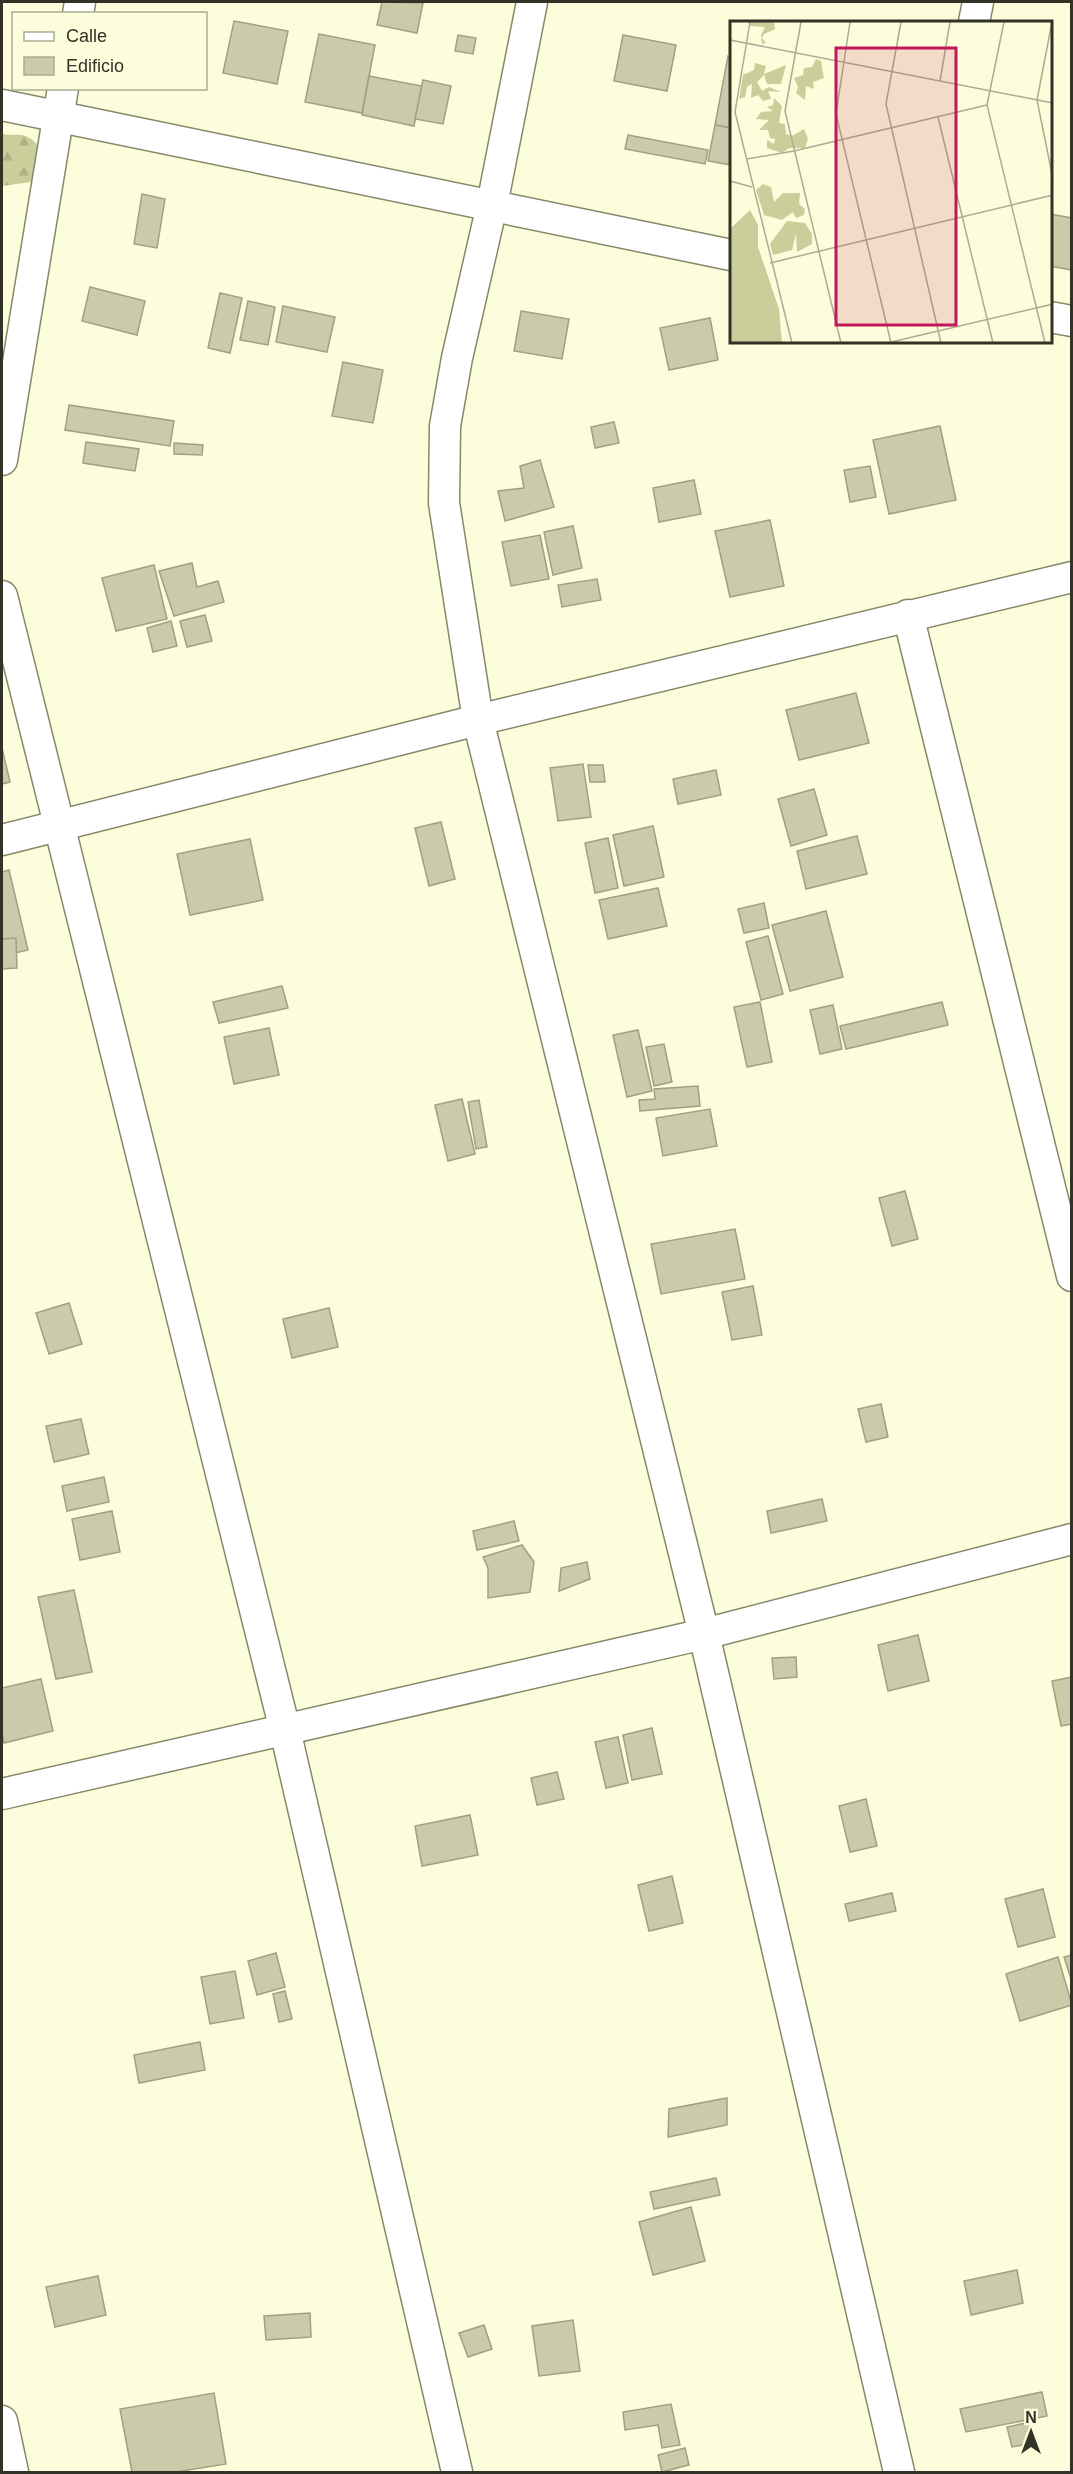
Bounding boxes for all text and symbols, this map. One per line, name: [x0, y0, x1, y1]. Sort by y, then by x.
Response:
legend: [12, 12, 207, 90]
inset map: [730, 21, 1052, 344]
text: Calle: [66, 26, 107, 46]
text: Edificio: [66, 56, 124, 76]
north arrow: [1001, 2402, 1061, 2462]
text: N: [1025, 2409, 1037, 2426]

